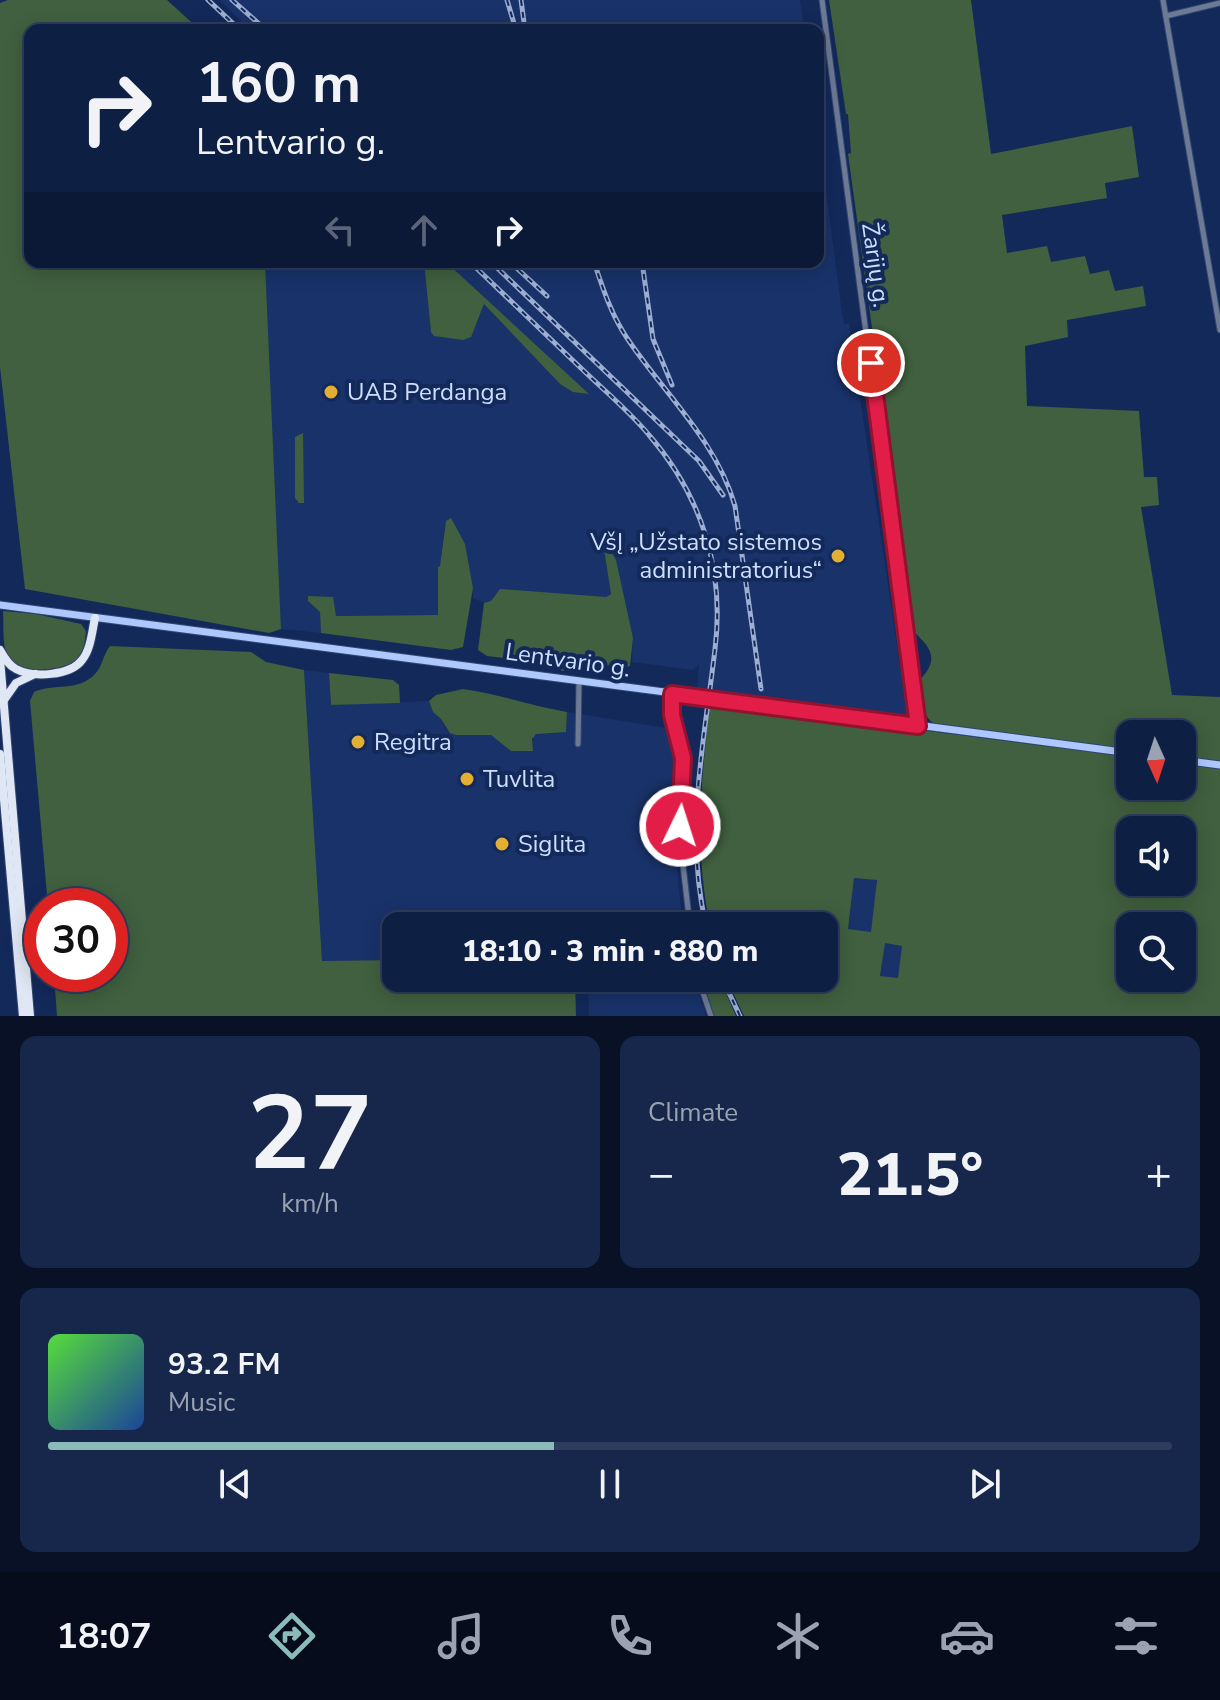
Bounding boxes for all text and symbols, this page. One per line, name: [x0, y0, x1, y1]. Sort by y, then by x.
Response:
text: 160 m: [196, 45, 361, 122]
icon: right: [64, 56, 168, 160]
text: Lentvario g.: [196, 118, 385, 167]
icon: left: [318, 208, 362, 252]
icon: ahead: [402, 208, 446, 252]
icon: right: [486, 208, 530, 252]
street label: Žarijų g.: [854, 220, 898, 310]
pin: [837, 329, 905, 397]
icon: arrive: [849, 341, 893, 385]
place label: UAB Perdanga: [347, 376, 507, 408]
marker: UAB Perdanga: [322, 383, 340, 401]
place label: VšĮ „Užstato sistemos administratorius“: [589, 526, 822, 586]
marker: VšĮ „Užstato sistemos administratorius“: [829, 547, 847, 565]
street label: Lentvario g.: [503, 635, 633, 685]
north arrow: [1116, 720, 1196, 800]
map controls: [1116, 720, 1196, 992]
place label: Regitra: [374, 726, 452, 758]
marker: Regitra: [349, 733, 367, 751]
place label: Tuvlita: [483, 763, 555, 795]
marker: Tuvlita: [458, 770, 476, 788]
position arrow: [638, 784, 722, 868]
button: sound: [1116, 816, 1196, 896]
place label: Siglita: [518, 828, 586, 860]
marker: Siglita: [493, 835, 511, 853]
speed limit sign: 30: [24, 888, 128, 992]
button: search: [1116, 912, 1196, 992]
text: 18:10 · 3 min · 880 m: [462, 931, 758, 972]
text: 27: [248, 1063, 372, 1205]
text: Climate: [648, 1095, 738, 1130]
text: 21.5°: [837, 1134, 983, 1216]
text: −: [648, 1145, 674, 1205]
text: +: [1146, 1145, 1172, 1205]
text: km/h: [281, 1186, 339, 1221]
text: 93.2 FM: [168, 1344, 280, 1385]
text: Music: [168, 1385, 235, 1420]
icon: previous: [213, 1462, 257, 1506]
icon: pause: [588, 1462, 632, 1506]
icon: next: [963, 1462, 1007, 1506]
icon: directions: [264, 1608, 320, 1664]
icon: music: [433, 1608, 489, 1664]
icon: phone: [602, 1608, 658, 1664]
icon: climate: [770, 1608, 826, 1664]
icon: car: [939, 1608, 995, 1664]
icon: filters: [1108, 1608, 1164, 1664]
text: 18:07: [56, 1612, 152, 1661]

